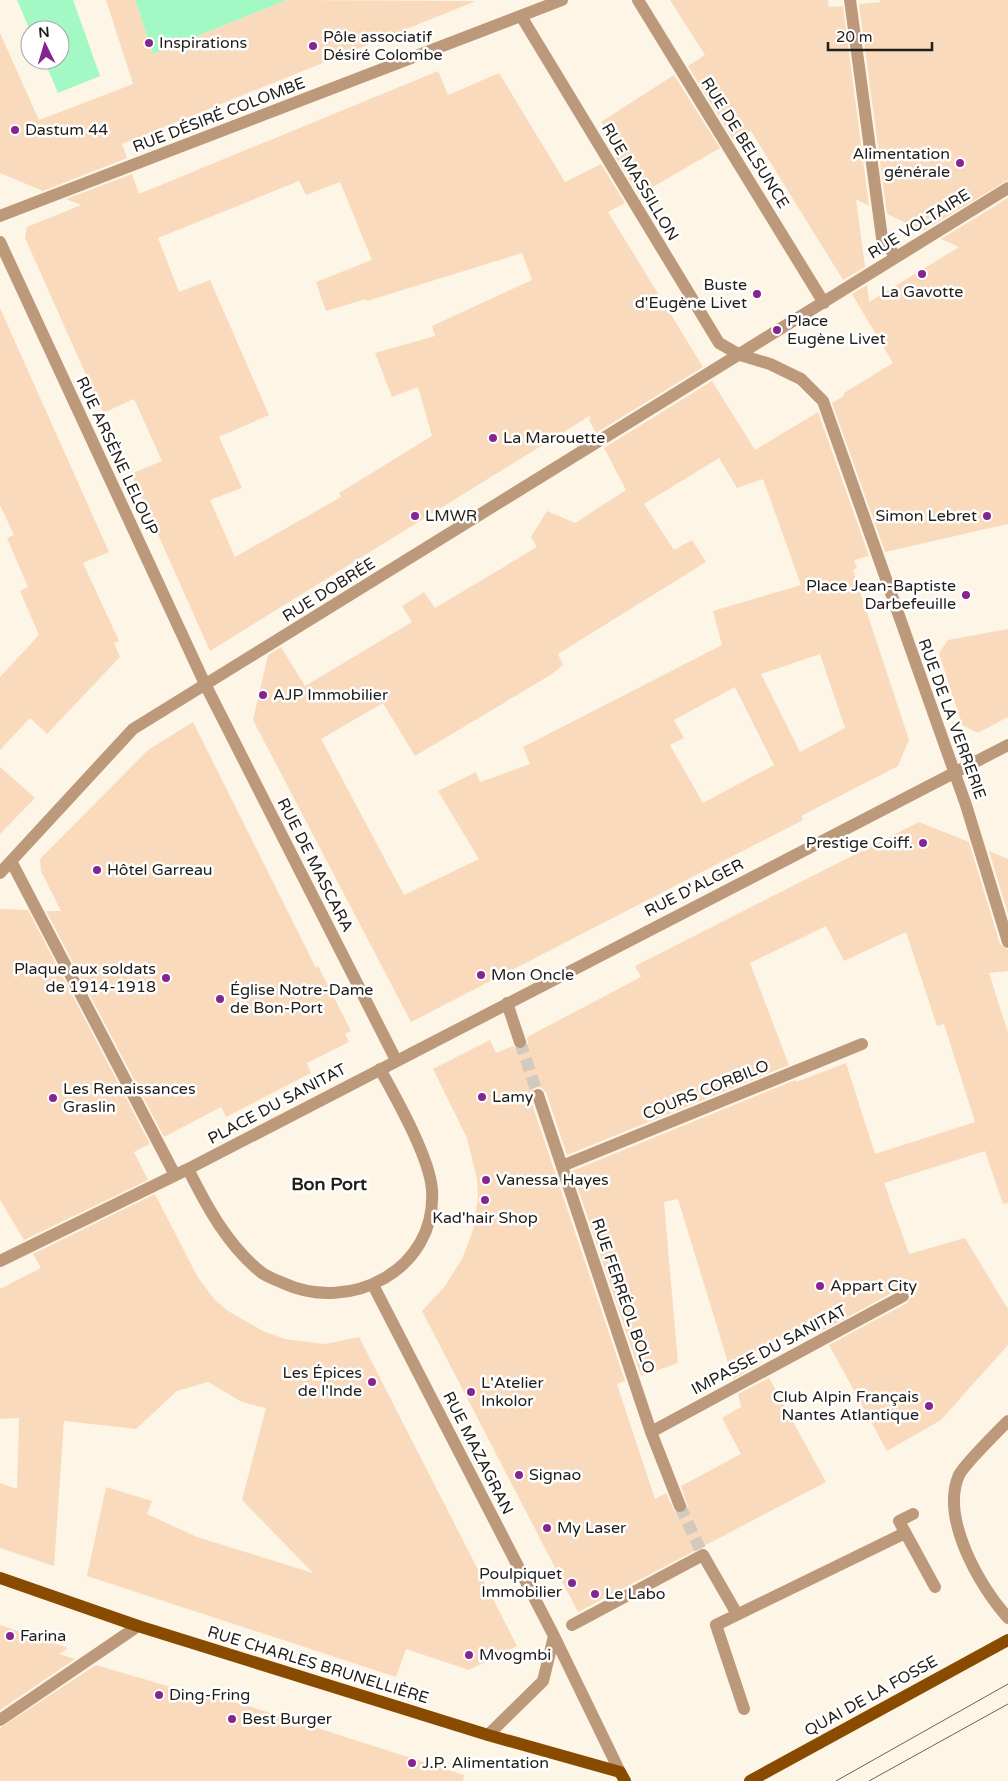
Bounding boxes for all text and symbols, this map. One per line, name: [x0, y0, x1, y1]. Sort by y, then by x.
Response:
north arrow: [20, 20, 70, 70]
scale bar: [828, 20, 932, 52]
text: N: [38, 24, 50, 42]
place label: Pôle associatif Désiré Colombe: [323, 27, 443, 65]
text: 20 m: [836, 28, 873, 46]
place label: Inspirations: [159, 33, 247, 53]
marker: Inspirations: [143, 37, 155, 49]
marker: Pôle associatif Désiré Colombe: [307, 40, 319, 52]
street label: RUE DÉSIRÉ COLOMBE: [130, 73, 308, 157]
street label: RUE DE BELSUNCE: [697, 74, 793, 212]
street label: RUE MASSILLON: [597, 119, 683, 245]
place label: Dastum 44: [25, 120, 108, 140]
marker: Dastum 44: [9, 124, 21, 136]
place label: Alimentation générale: [852, 144, 950, 182]
marker: Alimentation générale: [954, 157, 966, 169]
street label: RUE VOLTAIRE: [864, 185, 974, 263]
marker: La Gavotte: [916, 268, 928, 280]
place label: Buste d'Eugène Livet: [635, 275, 747, 313]
place label: La Gavotte: [881, 282, 963, 302]
marker: Buste d'Eugène Livet: [751, 288, 763, 300]
place label: Place Eugène Livet: [787, 311, 886, 349]
marker: Place Eugène Livet: [771, 324, 783, 336]
street label: RUE ARSÈNE LELOUP: [71, 373, 163, 539]
place label: La Marouette: [503, 428, 605, 448]
marker: La Marouette: [487, 432, 499, 444]
place label: LMWR: [425, 506, 477, 526]
place label: Simon Lebret: [876, 506, 977, 526]
marker: LMWR: [409, 510, 421, 522]
marker: Simon Lebret: [981, 510, 993, 522]
street label: RUE DOBRÉE: [279, 553, 379, 627]
place label: Place Jean-Baptiste Darbefeuille: [806, 576, 956, 614]
marker: Place Jean-Baptiste Darbefeuille: [960, 589, 972, 601]
street label: RUE DE LA VERRERIE: [914, 636, 990, 802]
place label: AJP Immobilier: [273, 685, 389, 705]
marker: AJP Immobilier: [257, 689, 269, 701]
street label: RUE DE MASCARA: [273, 795, 358, 935]
place label: Prestige Coiff.: [806, 833, 913, 853]
marker: Prestige Coiff.: [917, 837, 929, 849]
street label: RUE D'ALGER: [641, 854, 747, 922]
place label: Hôtel Garreau: [107, 860, 213, 880]
marker: Hôtel Garreau: [91, 864, 103, 876]
place label: Plaque aux soldats de 1914-1918: [14, 959, 156, 997]
place label: Mon Oncle: [491, 965, 574, 985]
marker: Mon Oncle: [475, 969, 487, 981]
marker: Plaque aux soldats de 1914-1918: [160, 972, 172, 984]
place label: Église Notre-Dame de Bon-Port: [230, 980, 373, 1018]
marker: Église Notre-Dame de Bon-Port: [214, 993, 226, 1005]
street label: COURS CORBILO: [640, 1056, 772, 1124]
street label: PLACE DU SANITAT: [204, 1059, 350, 1149]
place label: Les Renaissances Graslin: [63, 1079, 196, 1117]
place label: Lamy: [492, 1087, 534, 1107]
marker: Lamy: [476, 1091, 488, 1103]
marker: Les Renaissances Graslin: [47, 1092, 59, 1104]
place label: Vanessa Hayes: [496, 1170, 609, 1190]
district label: Bon Port: [291, 1173, 367, 1195]
marker: Vanessa Hayes: [480, 1174, 492, 1186]
marker: Kad'hair Shop: [479, 1194, 491, 1206]
place label: Kad'hair Shop: [432, 1208, 538, 1228]
street label: RUE FERRÉOL BOLO: [587, 1216, 659, 1376]
place label: Appart City: [830, 1276, 918, 1296]
marker: Appart City: [814, 1280, 826, 1292]
street label: IMPASSE DU SANITAT: [688, 1300, 850, 1399]
place label: Les Épices de l'Inde: [283, 1363, 362, 1401]
place label: L'Atelier Inkolor: [481, 1373, 544, 1411]
marker: Les Épices de l'Inde: [366, 1376, 378, 1388]
marker: L'Atelier Inkolor: [465, 1386, 477, 1398]
place label: Club Alpin Français Nantes Atlantique: [773, 1387, 919, 1425]
street label: RUE MAZAGRAN: [438, 1388, 518, 1518]
marker: Club Alpin Français Nantes Atlantique: [923, 1400, 935, 1412]
place label: Signao: [529, 1465, 581, 1485]
marker: Signao: [513, 1469, 525, 1481]
place label: My Laser: [557, 1518, 627, 1538]
marker: My Laser: [541, 1522, 553, 1534]
place label: Poulpiquet Immobilier: [479, 1564, 563, 1602]
marker: Poulpiquet Immobilier: [566, 1577, 578, 1589]
place label: Le Labo: [605, 1584, 665, 1604]
marker: Le Labo: [589, 1588, 601, 1600]
street label: RUE CHARLES BRUNELLIÈRE: [205, 1622, 431, 1708]
place label: Farina: [20, 1626, 66, 1646]
marker: Farina: [4, 1630, 16, 1642]
place label: Mvogmbi: [479, 1645, 551, 1665]
marker: Mvogmbi: [463, 1649, 475, 1661]
street label: QUAI DE LA FOSSE: [801, 1651, 941, 1741]
place label: Ding-Fring: [169, 1685, 250, 1705]
marker: Ding-Fring: [153, 1689, 165, 1701]
place label: Best Burger: [242, 1709, 333, 1729]
marker: Best Burger: [226, 1713, 238, 1725]
place label: J.P. Alimentation: [422, 1753, 549, 1773]
marker: J.P. Alimentation: [406, 1757, 418, 1769]

